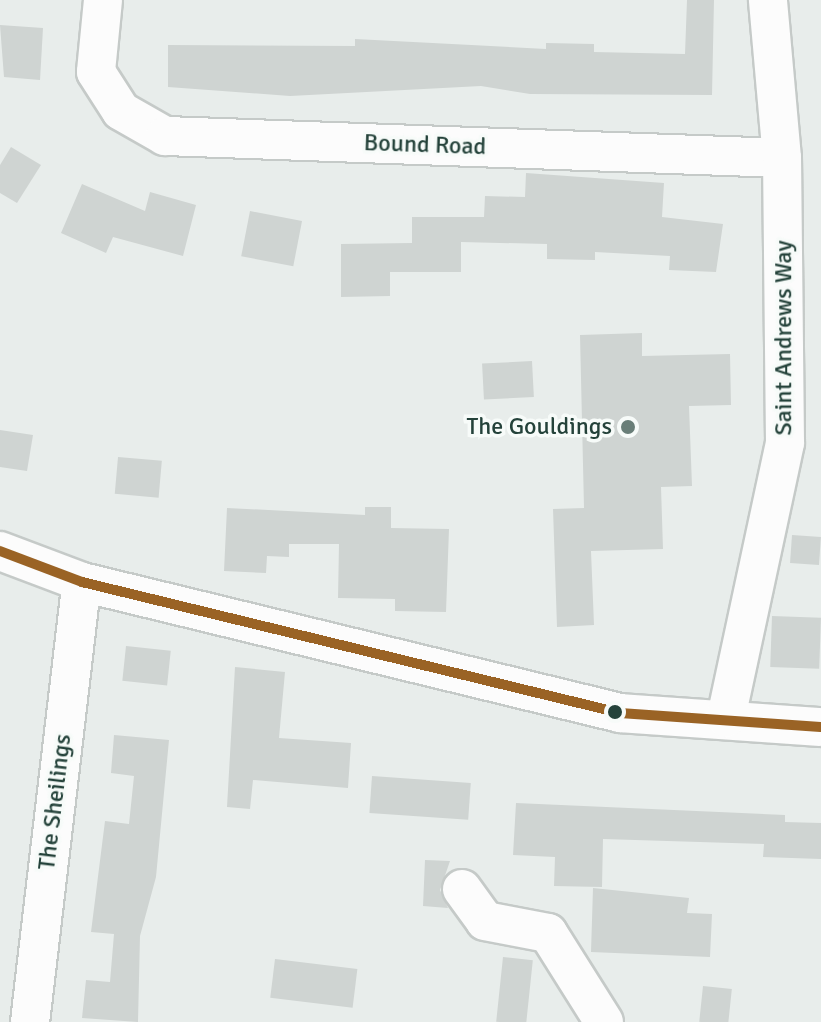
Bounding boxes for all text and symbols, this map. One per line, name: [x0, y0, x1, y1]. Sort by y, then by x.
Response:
street label: Bound Road: [363, 128, 487, 162]
street label: Saint Andrews Way: [770, 240, 798, 436]
place label: The Gouldings: [466, 413, 612, 441]
marker: The Gouldings: [619, 418, 637, 436]
unlabelled marker: [607, 704, 623, 720]
street label: The Sheilings: [32, 732, 78, 872]

